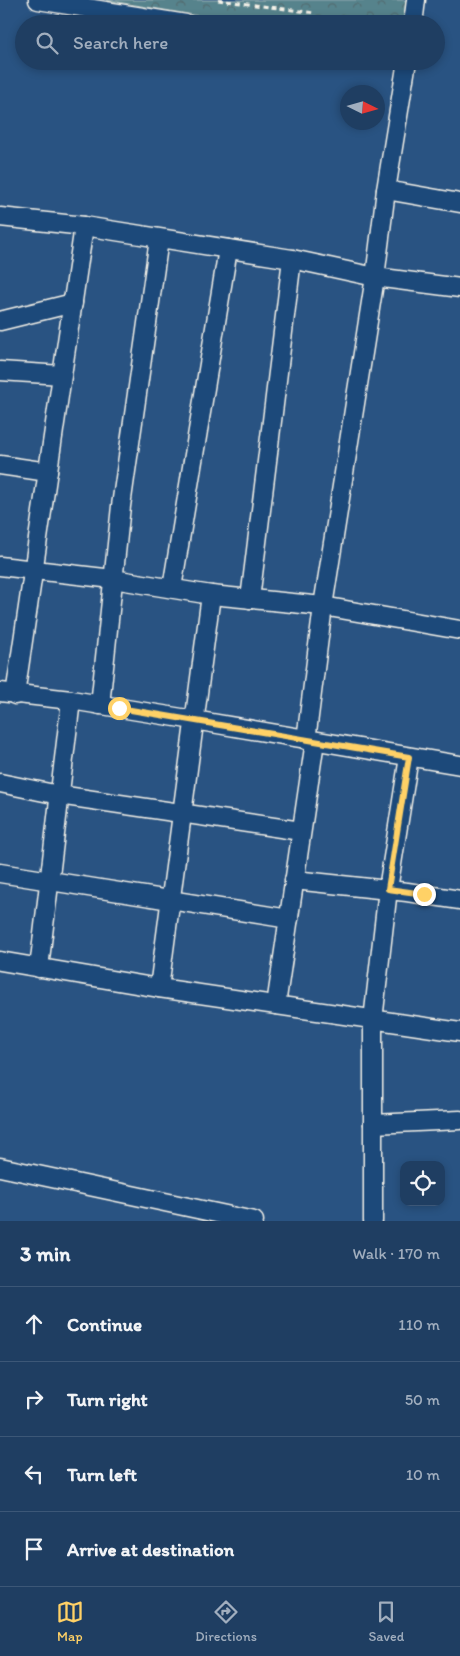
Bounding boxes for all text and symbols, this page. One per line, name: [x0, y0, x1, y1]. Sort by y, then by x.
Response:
search box: [15, 15, 445, 70]
icon: search: [33, 29, 61, 57]
text: Search here: [73, 31, 168, 54]
north arrow: [340, 85, 385, 130]
route start: [108, 697, 131, 720]
route end: [413, 883, 436, 906]
map controls: [400, 1161, 445, 1206]
button: locate: [400, 1161, 445, 1206]
text: 3 min: [20, 1241, 70, 1266]
text: Walk · 170 m: [353, 1244, 440, 1263]
icon: ahead: [20, 1310, 48, 1338]
text: Continue: [67, 1313, 142, 1336]
text: 110 m: [398, 1315, 440, 1334]
icon: right: [20, 1385, 48, 1413]
text: Turn right: [67, 1388, 148, 1411]
text: 50 m: [405, 1390, 440, 1409]
icon: left: [20, 1460, 48, 1488]
text: Turn left: [67, 1463, 137, 1486]
text: 10 m: [406, 1465, 440, 1484]
icon: arrive: [20, 1535, 48, 1563]
text: Arrive at destination: [67, 1538, 234, 1561]
tab: Map: [56, 1598, 84, 1645]
tab: Directions: [195, 1598, 257, 1645]
tab: Saved: [368, 1598, 404, 1645]

